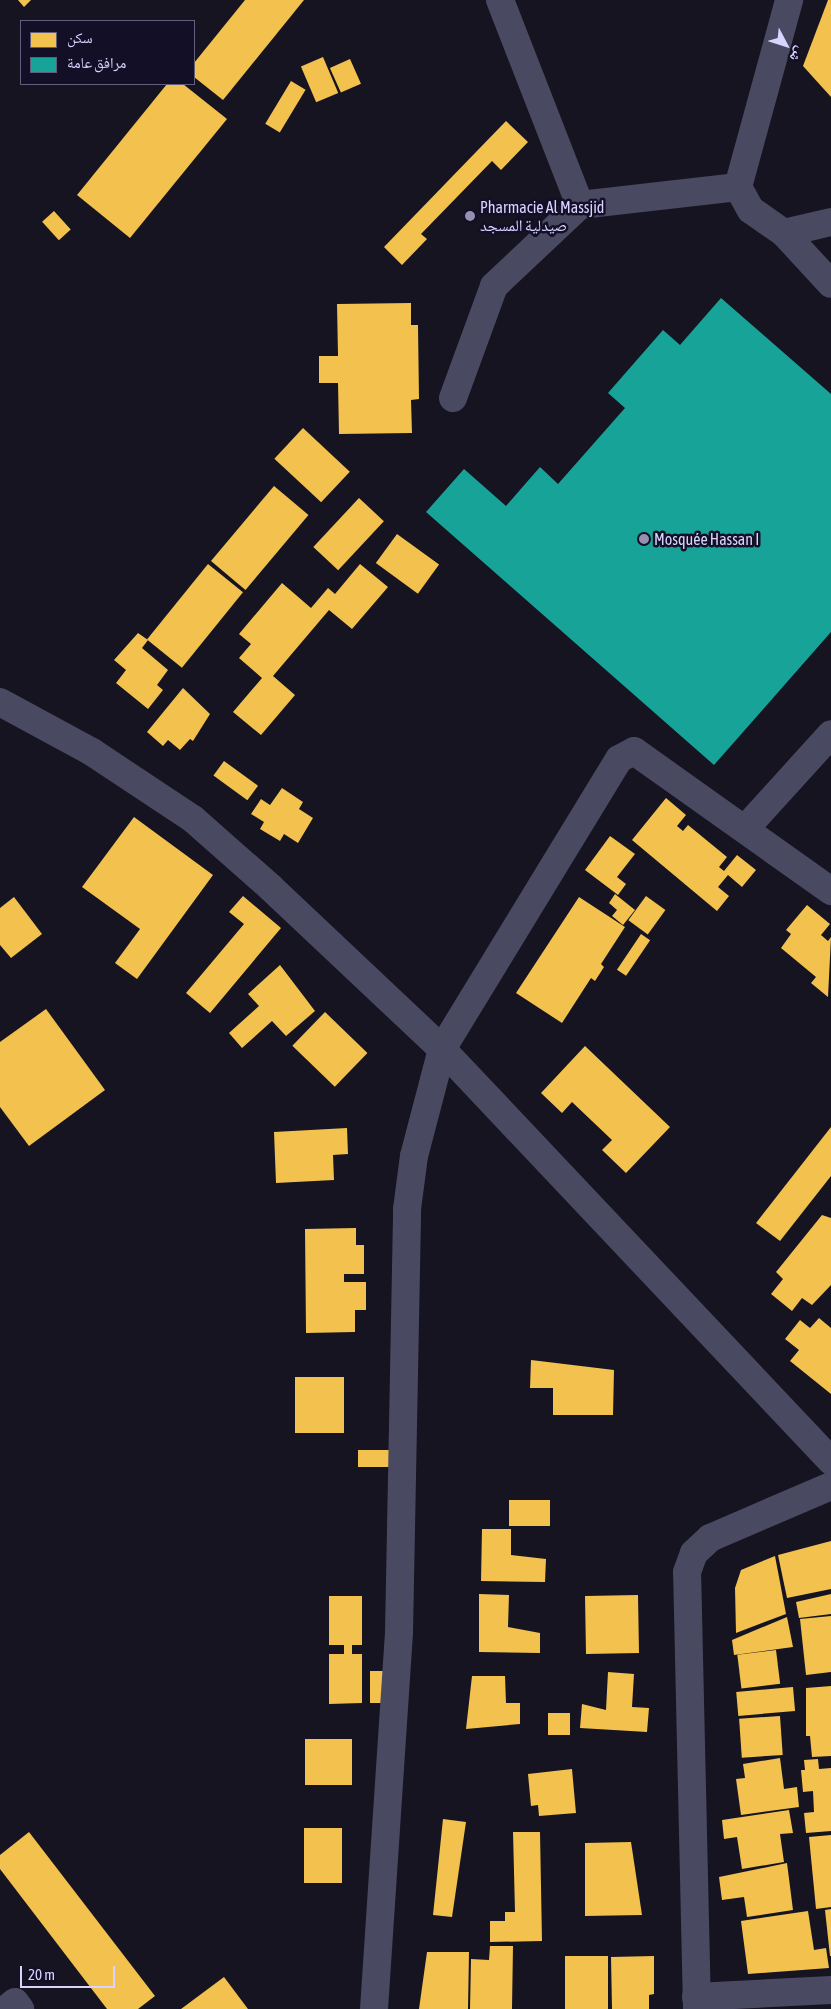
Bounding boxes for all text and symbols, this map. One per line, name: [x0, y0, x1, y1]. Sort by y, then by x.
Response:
legend: [20, 20, 195, 85]
north arrow: [761, 20, 811, 70]
text: سكن: [67, 29, 93, 46]
text: ش: [787, 44, 808, 65]
text: مرافق عامة: [67, 54, 126, 71]
place label: Pharmacie Al Massjid صيدلية المسجد: [480, 197, 604, 235]
marker: Pharmacie Al Massjid صيدلية المسجد: [464, 210, 476, 222]
place label: Mosquée Hassan I: [654, 529, 759, 549]
marker: Mosquée Hassan I: [638, 533, 650, 545]
scale bar: [22, 1956, 118, 1988]
text: 20 m: [28, 1966, 55, 1983]

